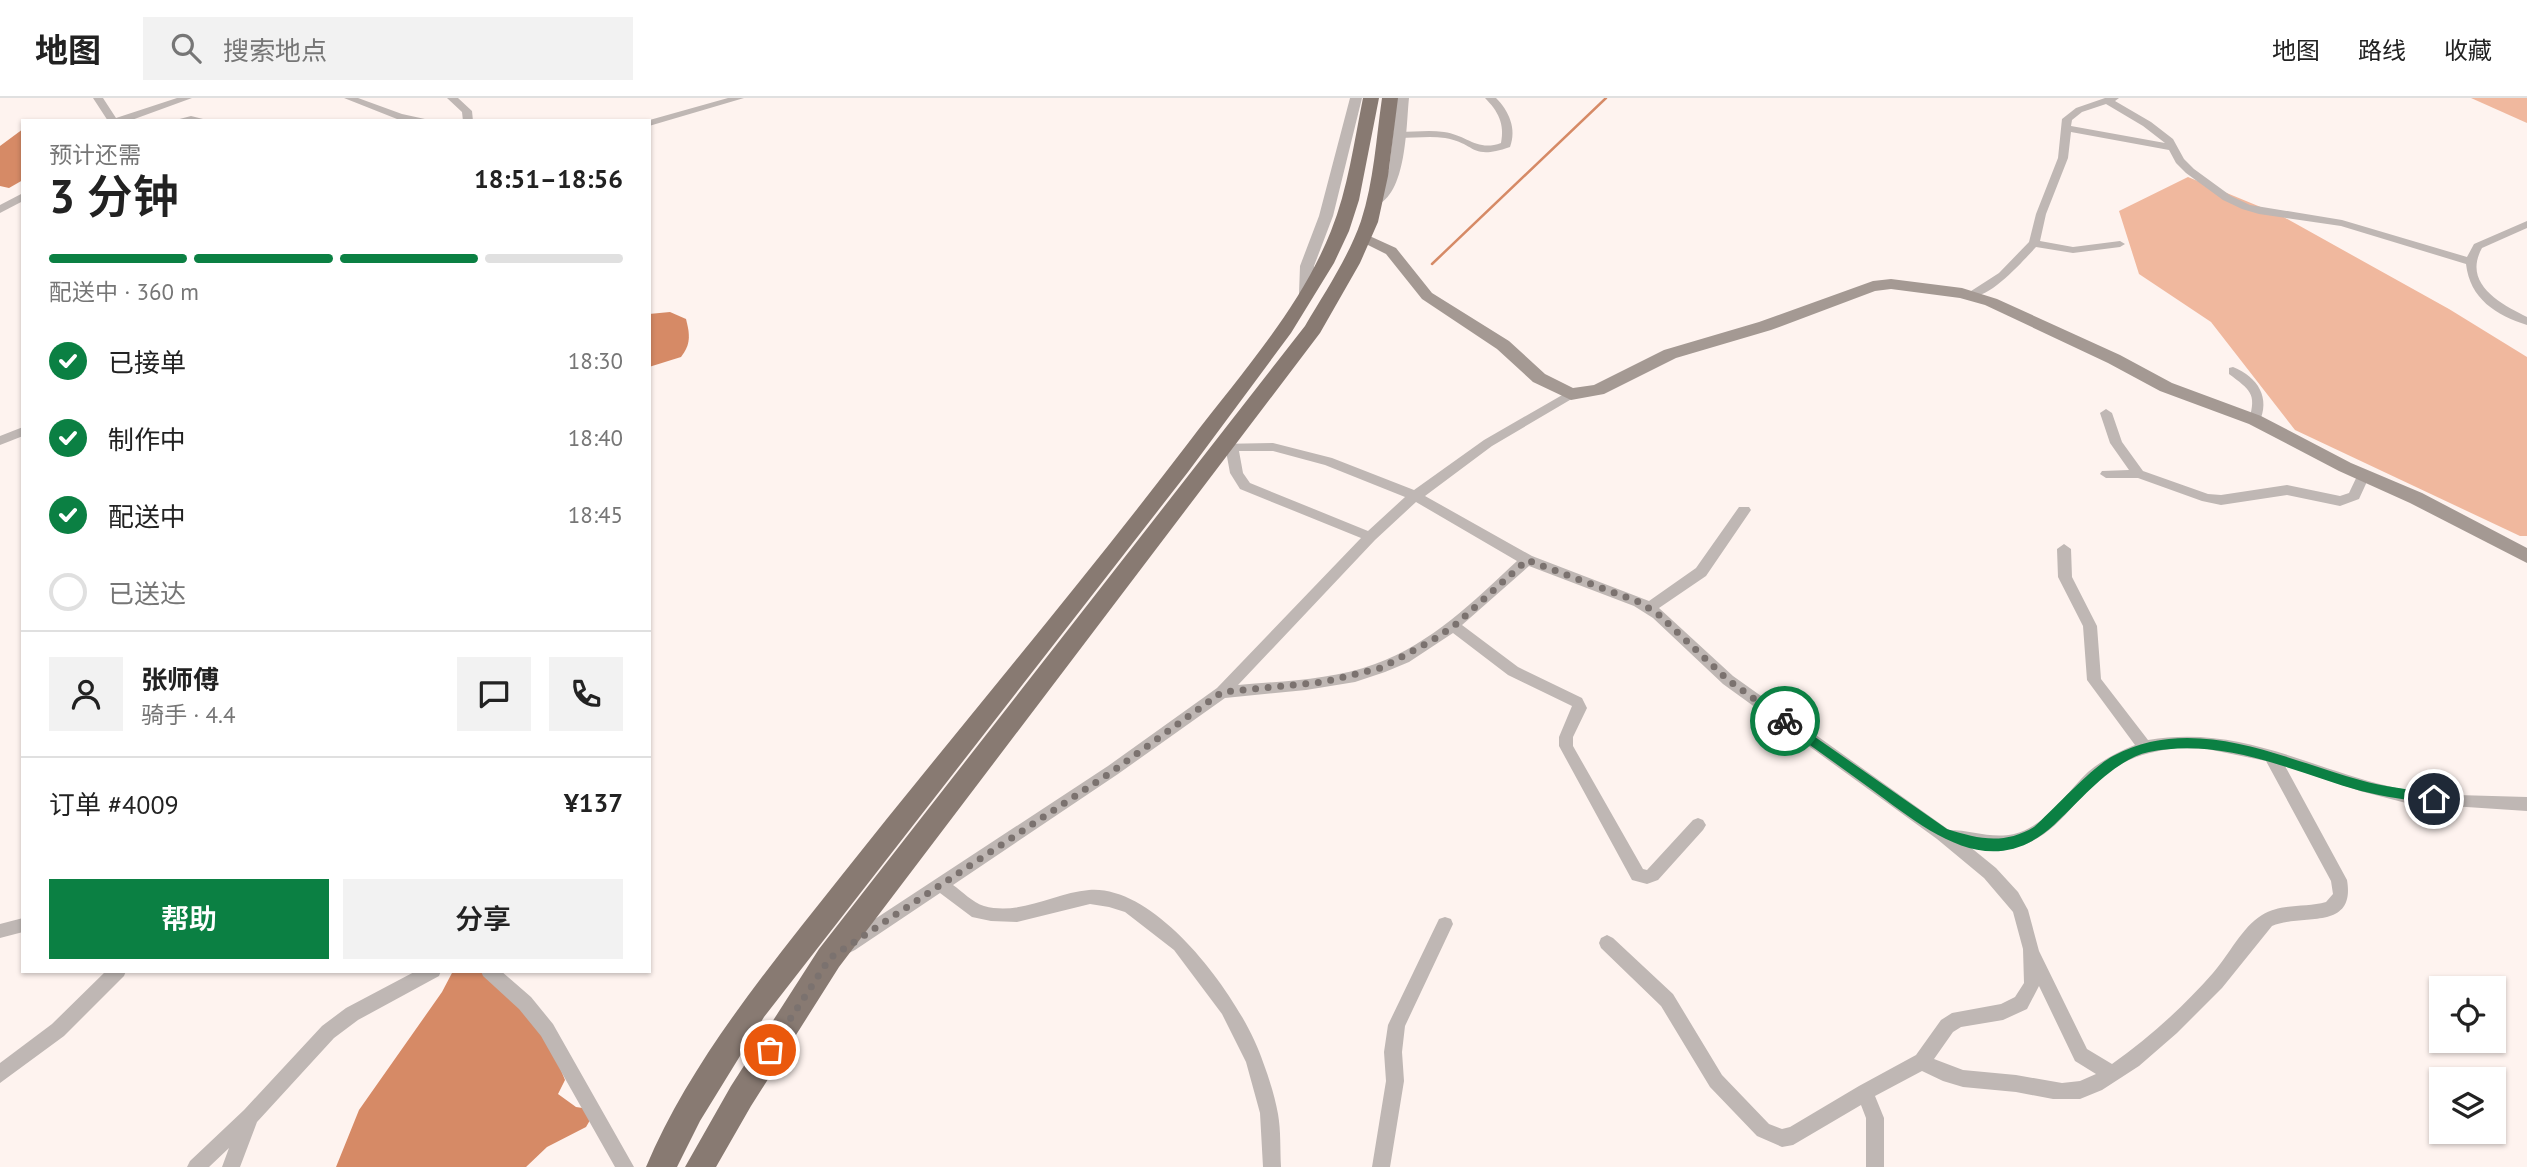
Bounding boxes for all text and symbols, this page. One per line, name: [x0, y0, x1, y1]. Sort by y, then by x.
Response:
search box: [143, 17, 633, 80]
text: 地图: [35, 28, 101, 71]
icon: search: [167, 29, 205, 67]
text: 搜索地点: [223, 34, 327, 67]
text: 地图: [2272, 35, 2320, 66]
text: 路线: [2358, 35, 2406, 66]
text: 收藏: [2444, 35, 2492, 66]
text: 预计还需: [49, 140, 141, 169]
text: 18:51–18:56: [474, 162, 623, 195]
text: 3 分钟: [49, 166, 179, 226]
text: 配送中 · 360 m: [49, 277, 199, 306]
icon: check: [49, 342, 87, 380]
text: 已接单: [108, 346, 186, 379]
text: 18:30: [568, 346, 623, 375]
icon: check: [49, 419, 87, 457]
text: 制作中: [108, 423, 186, 456]
text: 18:40: [568, 423, 623, 452]
icon: check: [49, 496, 87, 534]
text: 配送中: [108, 500, 186, 533]
text: 18:45: [568, 500, 623, 529]
text: 已送达: [108, 577, 186, 610]
button: person: [49, 657, 123, 731]
button: chat: [457, 657, 531, 731]
button: phone: [549, 657, 623, 731]
text: 张师傅: [141, 663, 219, 696]
courier: [1750, 686, 1820, 756]
text: 骑手 · 4.4: [141, 700, 235, 729]
icon: bike: [1766, 702, 1804, 740]
pin: [2404, 769, 2464, 829]
icon: home: [2415, 780, 2453, 818]
text: ¥137: [564, 786, 623, 819]
text: 订单 #4009: [49, 788, 179, 821]
button: 帮助: [49, 879, 329, 959]
button: 分享: [343, 879, 623, 959]
map controls: [2429, 976, 2506, 1144]
button: locate: [2429, 976, 2506, 1053]
pin: [740, 1020, 800, 1080]
icon: bag: [751, 1031, 789, 1069]
button: layers: [2429, 1067, 2506, 1144]

